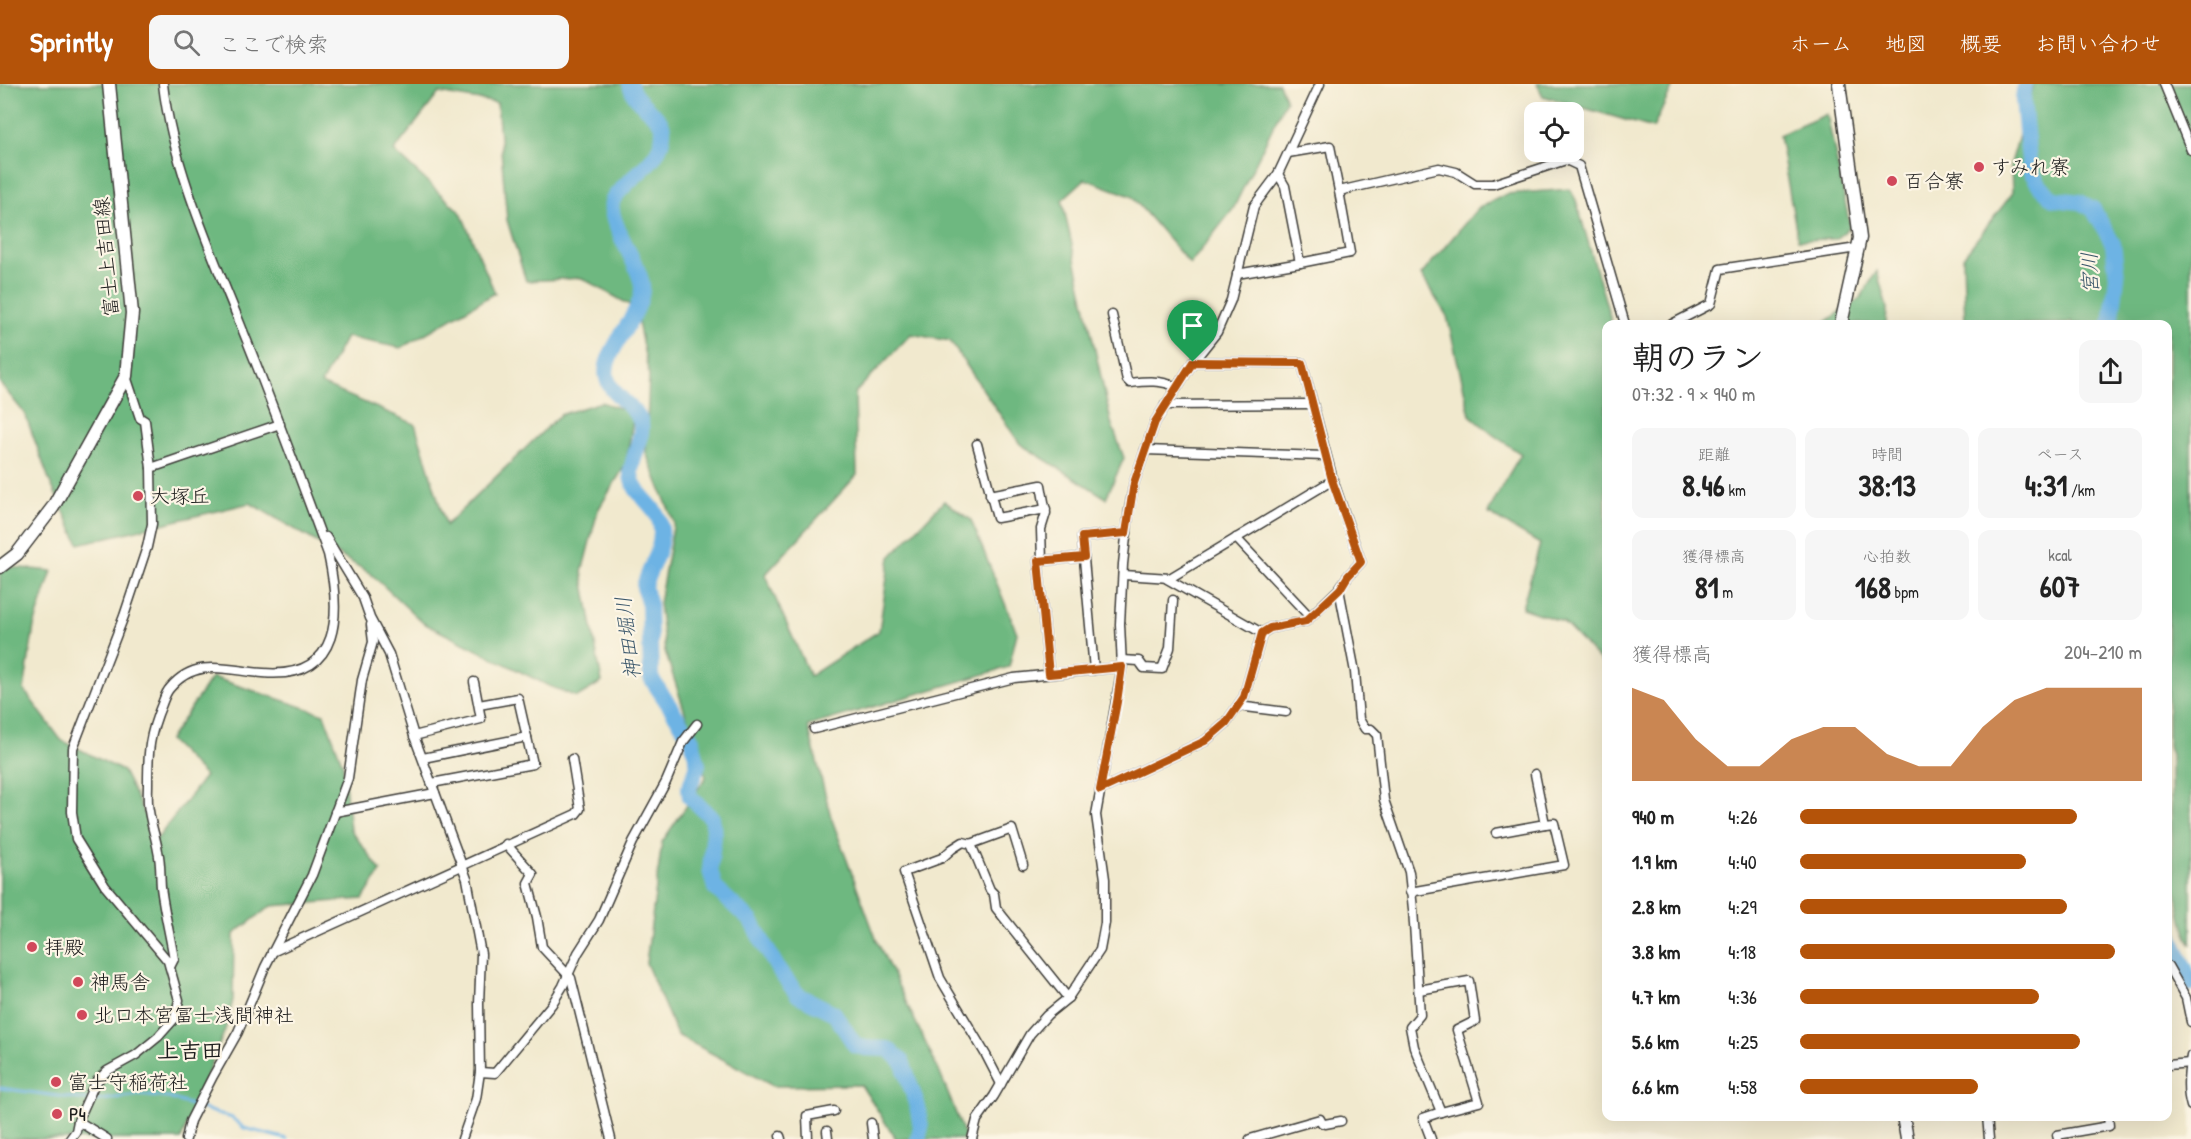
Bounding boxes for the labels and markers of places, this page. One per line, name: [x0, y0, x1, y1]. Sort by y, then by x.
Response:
place label: すみれ寮: [1991, 153, 2069, 180]
marker: すみれ寮: [1972, 160, 1986, 174]
place label: 百合寮: [1904, 167, 1964, 194]
marker: 百合寮: [1885, 174, 1899, 188]
pin: [1167, 300, 1218, 362]
place label: 大塚丘: [150, 482, 210, 509]
marker: 大塚丘: [131, 489, 145, 503]
place label: 拝殿: [44, 933, 84, 960]
marker: 拝殿: [25, 940, 39, 954]
place label: 神馬舎: [90, 968, 150, 995]
marker: 神馬舎: [71, 975, 85, 989]
place label: 北口本宮冨士浅間神社: [94, 1001, 294, 1028]
marker: 北口本宮冨士浅間神社: [75, 1008, 89, 1022]
place label: 富士守稲荷社: [68, 1068, 188, 1095]
marker: 富士守稲荷社: [49, 1075, 63, 1089]
place label: P4: [69, 1100, 86, 1127]
marker: P4: [50, 1107, 64, 1121]

